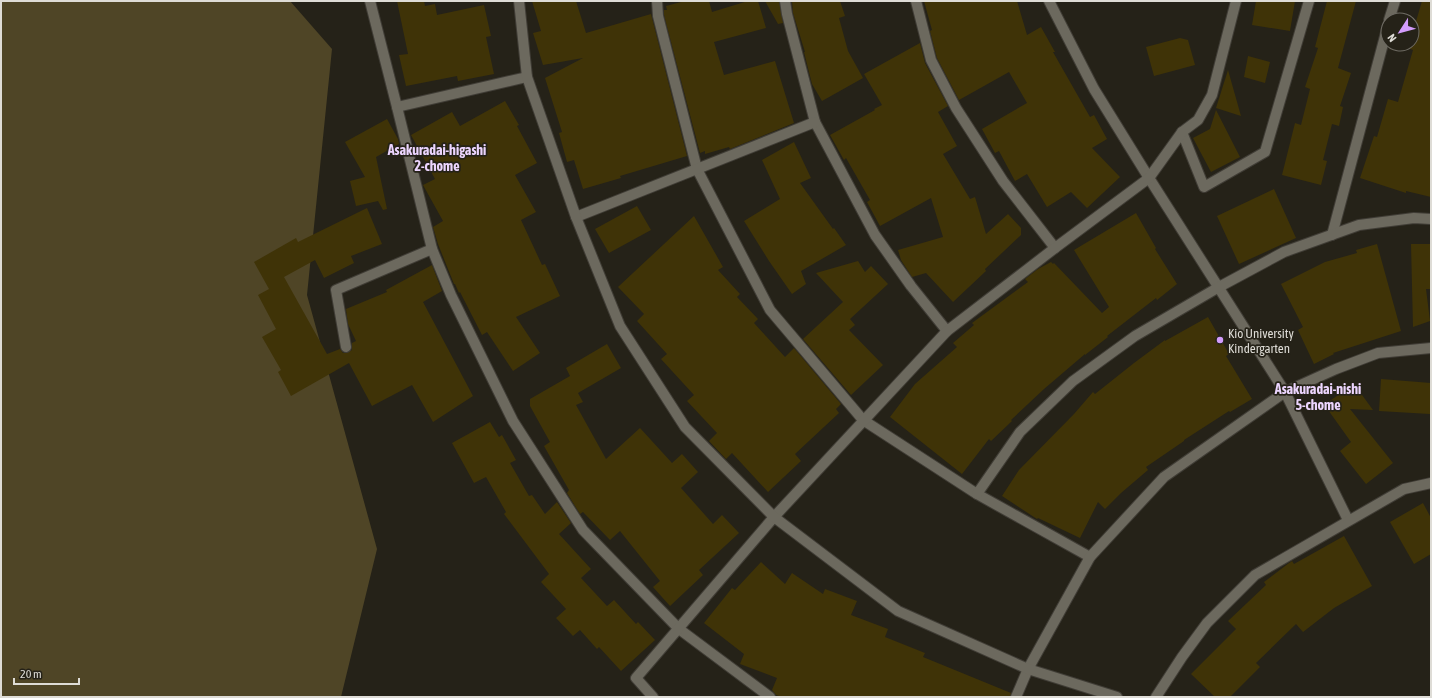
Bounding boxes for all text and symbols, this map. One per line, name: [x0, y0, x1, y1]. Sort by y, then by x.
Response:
north arrow: [1380, 12, 1420, 52]
text: N: [1385, 32, 1399, 44]
district label: Asakuradai-higashi 2-chome: [387, 142, 486, 174]
place label: Kio University Kindergarten: [1228, 326, 1295, 356]
marker: Kio University Kindergarten: [1215, 335, 1225, 345]
district label: Asakuradai-nishi 5-chome: [1274, 381, 1361, 413]
scale bar: [14, 660, 79, 686]
text: 20 m: [20, 667, 42, 681]

